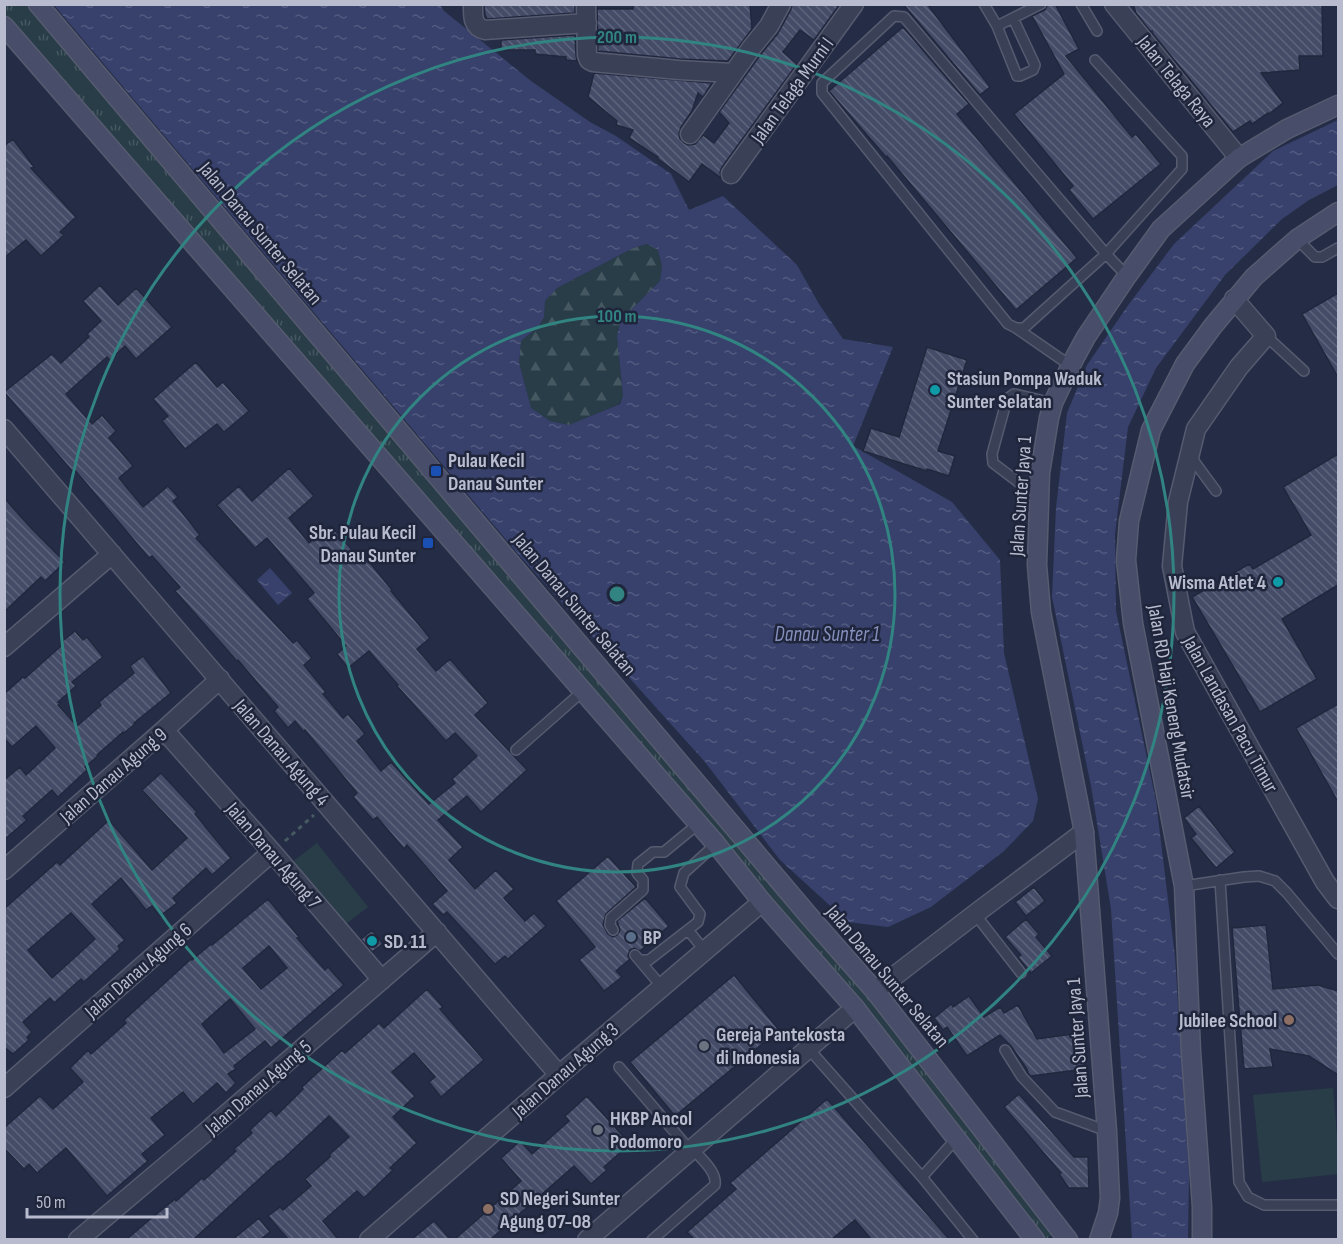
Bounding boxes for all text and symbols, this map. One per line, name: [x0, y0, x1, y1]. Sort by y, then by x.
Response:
text: 200 m: [597, 27, 637, 48]
street label: Jalan Telaga Raya: [1131, 30, 1221, 133]
street label: Jalan Telaga Murni I: [746, 33, 839, 149]
street label: Jalan Danau Sunter Selatan: [193, 157, 327, 310]
text: 100 m: [598, 306, 637, 327]
place label: Stasiun Pompa Waduk Sunter Selatan: [947, 367, 1102, 414]
marker: Stasiun Pompa Waduk Sunter Selatan: [928, 383, 942, 397]
street label: Jalan Sunter Jaya 1: [1005, 435, 1037, 558]
place label: Pulau Kecil Danau Sunter: [448, 449, 543, 496]
marker: Pulau Kecil Danau Sunter: [429, 464, 443, 478]
place label: Sbr. Pulau Kecil Danau Sunter: [309, 521, 416, 568]
street label: Jalan Danau Sunter Selatan: [507, 528, 641, 681]
marker: Sbr. Pulau Kecil Danau Sunter: [421, 536, 435, 550]
place label: Wisma Atlet 4: [1168, 571, 1266, 595]
marker: Wisma Atlet 4: [1271, 575, 1285, 589]
centre of rings: [607, 584, 627, 604]
street label: Jalan RD Haji Keneng Mudatsir: [1142, 602, 1200, 802]
water label: Danau Sunter 1: [775, 622, 879, 647]
street label: Jalan Landasan Pacu Timur: [1177, 631, 1283, 797]
street label: Jalan Danau Agung 4: [228, 694, 334, 811]
street label: Jalan Danau Agung 9: [54, 723, 172, 829]
street label: Jalan Danau Agung 7: [220, 797, 326, 914]
street label: Jalan Danau Sunter Selatan: [820, 900, 954, 1053]
street label: Jalan Danau Agung 6: [80, 918, 197, 1024]
place label: BP: [643, 926, 662, 950]
place label: SD. 11: [384, 930, 426, 954]
marker: BP: [624, 930, 638, 944]
marker: SD. 11: [365, 934, 379, 948]
street label: Jalan Sunter Jaya 1: [1062, 977, 1094, 1100]
place label: Jubilee School: [1178, 1009, 1277, 1033]
marker: Jubilee School: [1282, 1013, 1296, 1027]
street label: Jalan Danau Agung 3: [507, 1018, 624, 1124]
place label: Gereja Pantekosta di Indonesia: [716, 1023, 845, 1070]
street label: Jalan Danau Agung 5: [200, 1035, 317, 1141]
marker: Gereja Pantekosta di Indonesia: [697, 1039, 711, 1053]
place label: HKBP Ancol Podomoro: [610, 1107, 692, 1154]
marker: HKBP Ancol Podomoro: [591, 1123, 605, 1137]
scale bar: [27, 1181, 166, 1219]
place label: SD Negeri Sunter Agung 07-08: [499, 1187, 620, 1234]
text: 50 m: [36, 1192, 66, 1213]
marker: SD Negeri Sunter Agung 07-08: [481, 1202, 495, 1216]

